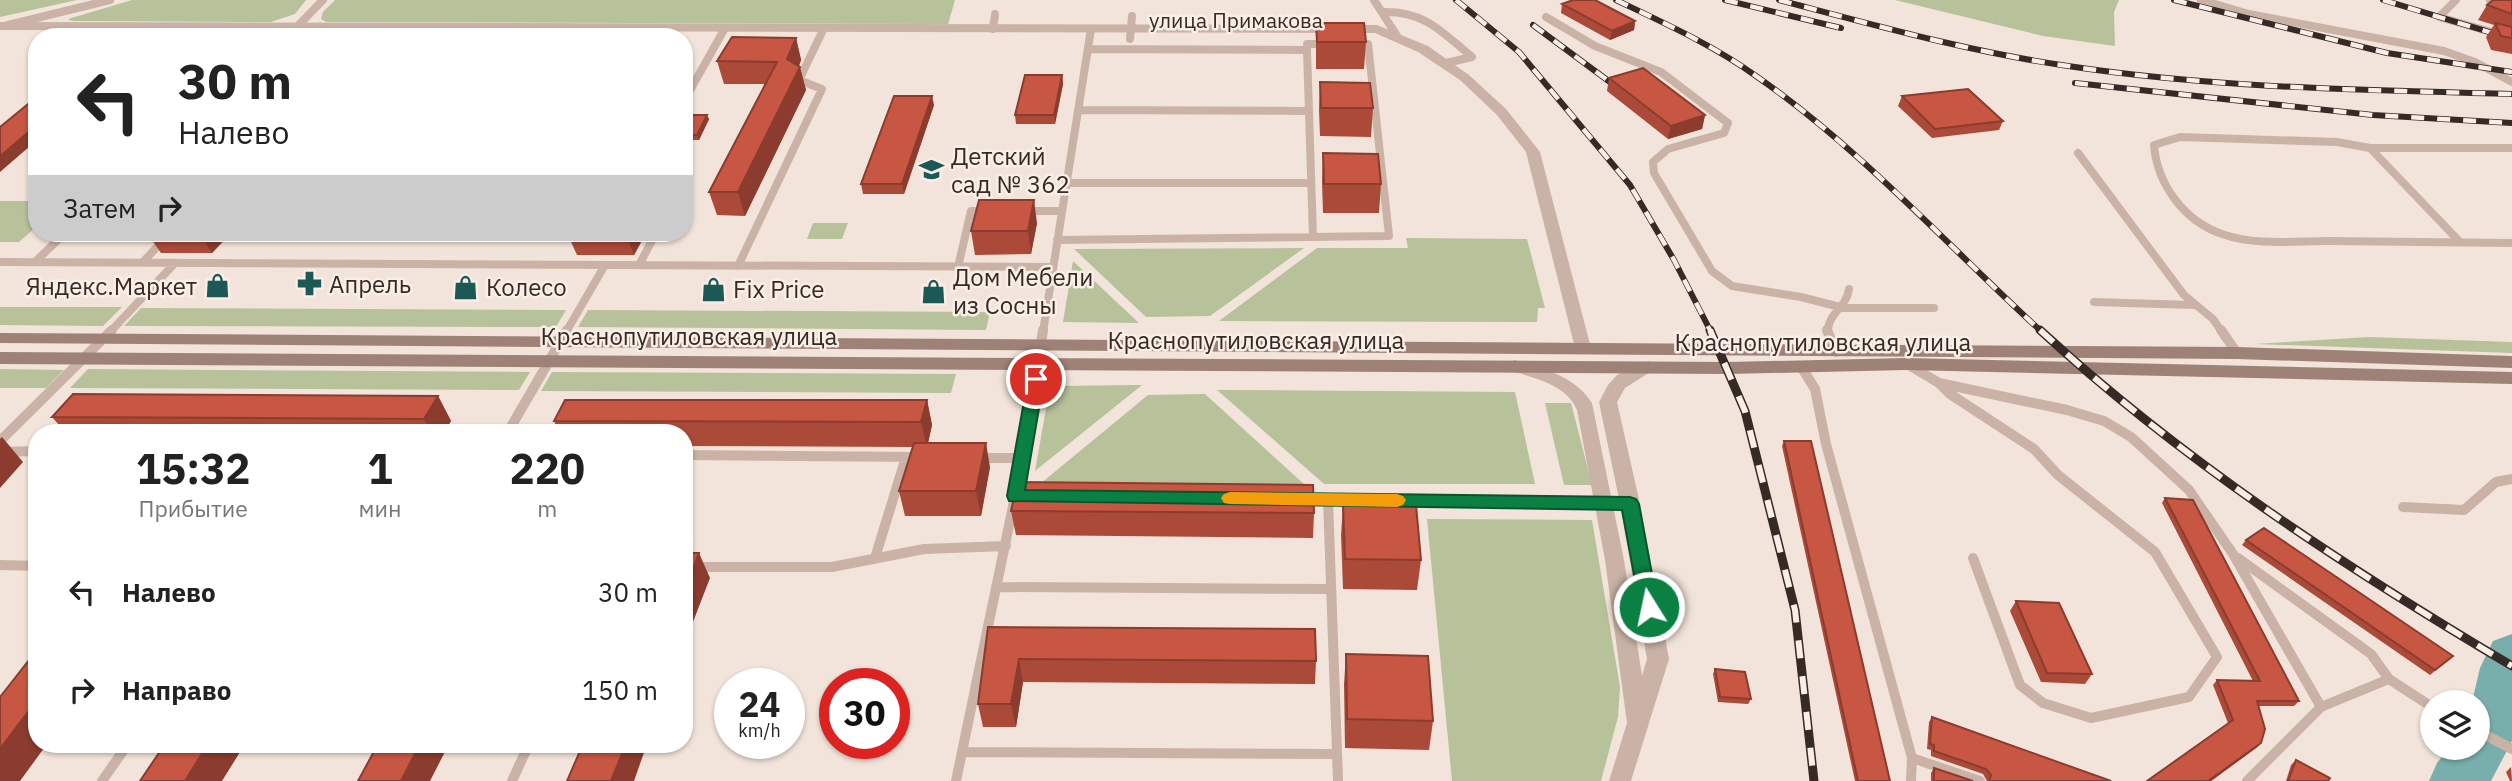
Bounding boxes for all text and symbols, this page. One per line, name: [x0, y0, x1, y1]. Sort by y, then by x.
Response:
street label: улица Примакова: [1149, 6, 1323, 34]
text: 30 m: [178, 49, 292, 112]
icon: left: [63, 56, 154, 147]
text: Налево: [178, 111, 289, 153]
place label: Детский сад № 362: [951, 140, 1070, 200]
school or university icon: Детский сад № 362: [917, 156, 945, 184]
icon: right: [150, 189, 188, 227]
text: Затем: [63, 191, 136, 225]
place label: Дом Мебели из Сосны: [953, 261, 1093, 321]
place label: Апрель: [329, 268, 411, 300]
place label: Яндекс.Маркет: [25, 270, 197, 302]
pharmacy icon: Апрель: [295, 270, 323, 298]
place label: Колесо: [486, 271, 567, 303]
shop icon: Яндекс.Маркет: [203, 272, 231, 300]
shop icon: Колесо: [452, 273, 480, 301]
place label: Fix Price: [733, 273, 824, 305]
shop icon: Fix Price: [699, 275, 727, 303]
shop icon: Дом Мебели из Сосны: [919, 277, 947, 305]
street label: Краснопутиловская улица: [541, 320, 838, 352]
street label: Краснопутиловская улица: [1108, 324, 1405, 356]
street label: Краснопутиловская улица: [1675, 326, 1972, 358]
pin: [1006, 349, 1066, 409]
icon: arrive: [1017, 360, 1055, 398]
text: 15:32: [136, 441, 251, 496]
text: 1: [367, 441, 393, 496]
text: 220: [509, 441, 585, 496]
text: Прибытие: [139, 493, 248, 523]
text: мин: [358, 493, 402, 523]
text: m: [537, 493, 557, 523]
position arrow: [1612, 570, 1686, 644]
icon: left: [63, 573, 101, 611]
text: Налево: [122, 575, 216, 609]
text: 30 m: [598, 575, 658, 609]
speed limit sign: 30: [819, 668, 910, 759]
icon: right: [63, 671, 101, 709]
text: Направо: [122, 673, 231, 707]
text: 150 m: [582, 673, 658, 707]
text: 24: [738, 681, 781, 727]
map controls: [2420, 690, 2490, 760]
button: layers: [2420, 690, 2490, 760]
text: km/h: [738, 719, 781, 742]

